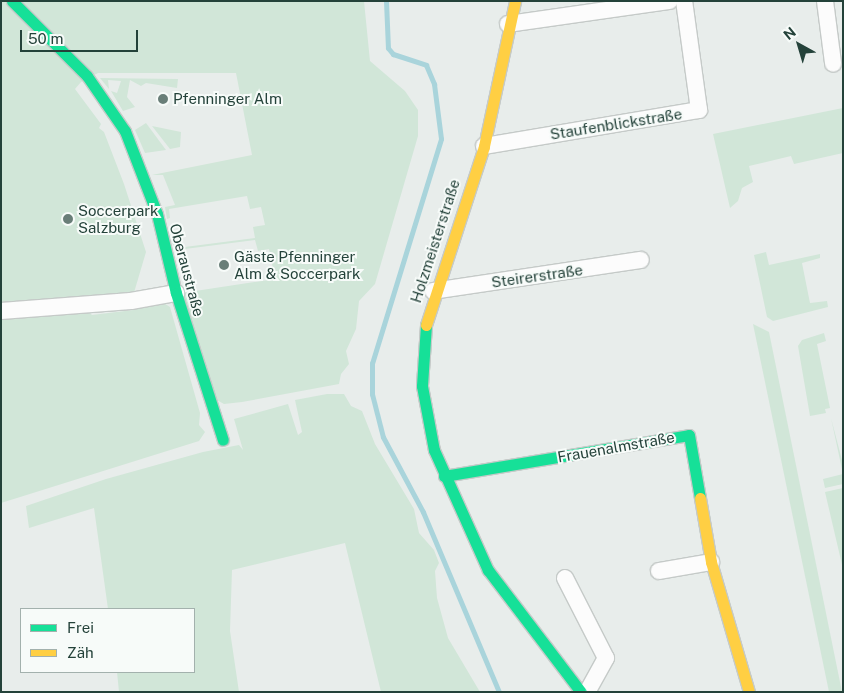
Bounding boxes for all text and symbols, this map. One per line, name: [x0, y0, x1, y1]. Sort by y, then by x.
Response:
scale bar: [22, 20, 140, 52]
north arrow: [774, 20, 824, 70]
text: N: [780, 24, 799, 43]
text: 50 m: [28, 30, 63, 47]
place label: Pfenninger Alm: [173, 90, 282, 108]
marker: Pfenninger Alm: [157, 93, 169, 105]
street label: Staufenblickstraße: [549, 105, 683, 143]
street label: Holzmeisterstraße: [407, 177, 463, 305]
place label: Soccerpark Salzburg: [78, 201, 159, 236]
marker: Soccerpark Salzburg: [62, 213, 74, 225]
street label: Oberaustraße: [166, 222, 208, 318]
place label: Gäste Pfenninger Alm & Soccerpark: [234, 247, 361, 282]
marker: Gäste Pfenninger Alm & Soccerpark: [218, 259, 230, 271]
street label: Steirerstraße: [490, 261, 584, 291]
street label: Frauenalmstraße: [556, 428, 676, 466]
legend: [20, 608, 195, 673]
text: Frei: [67, 619, 94, 636]
text: Zäh: [67, 644, 94, 661]

